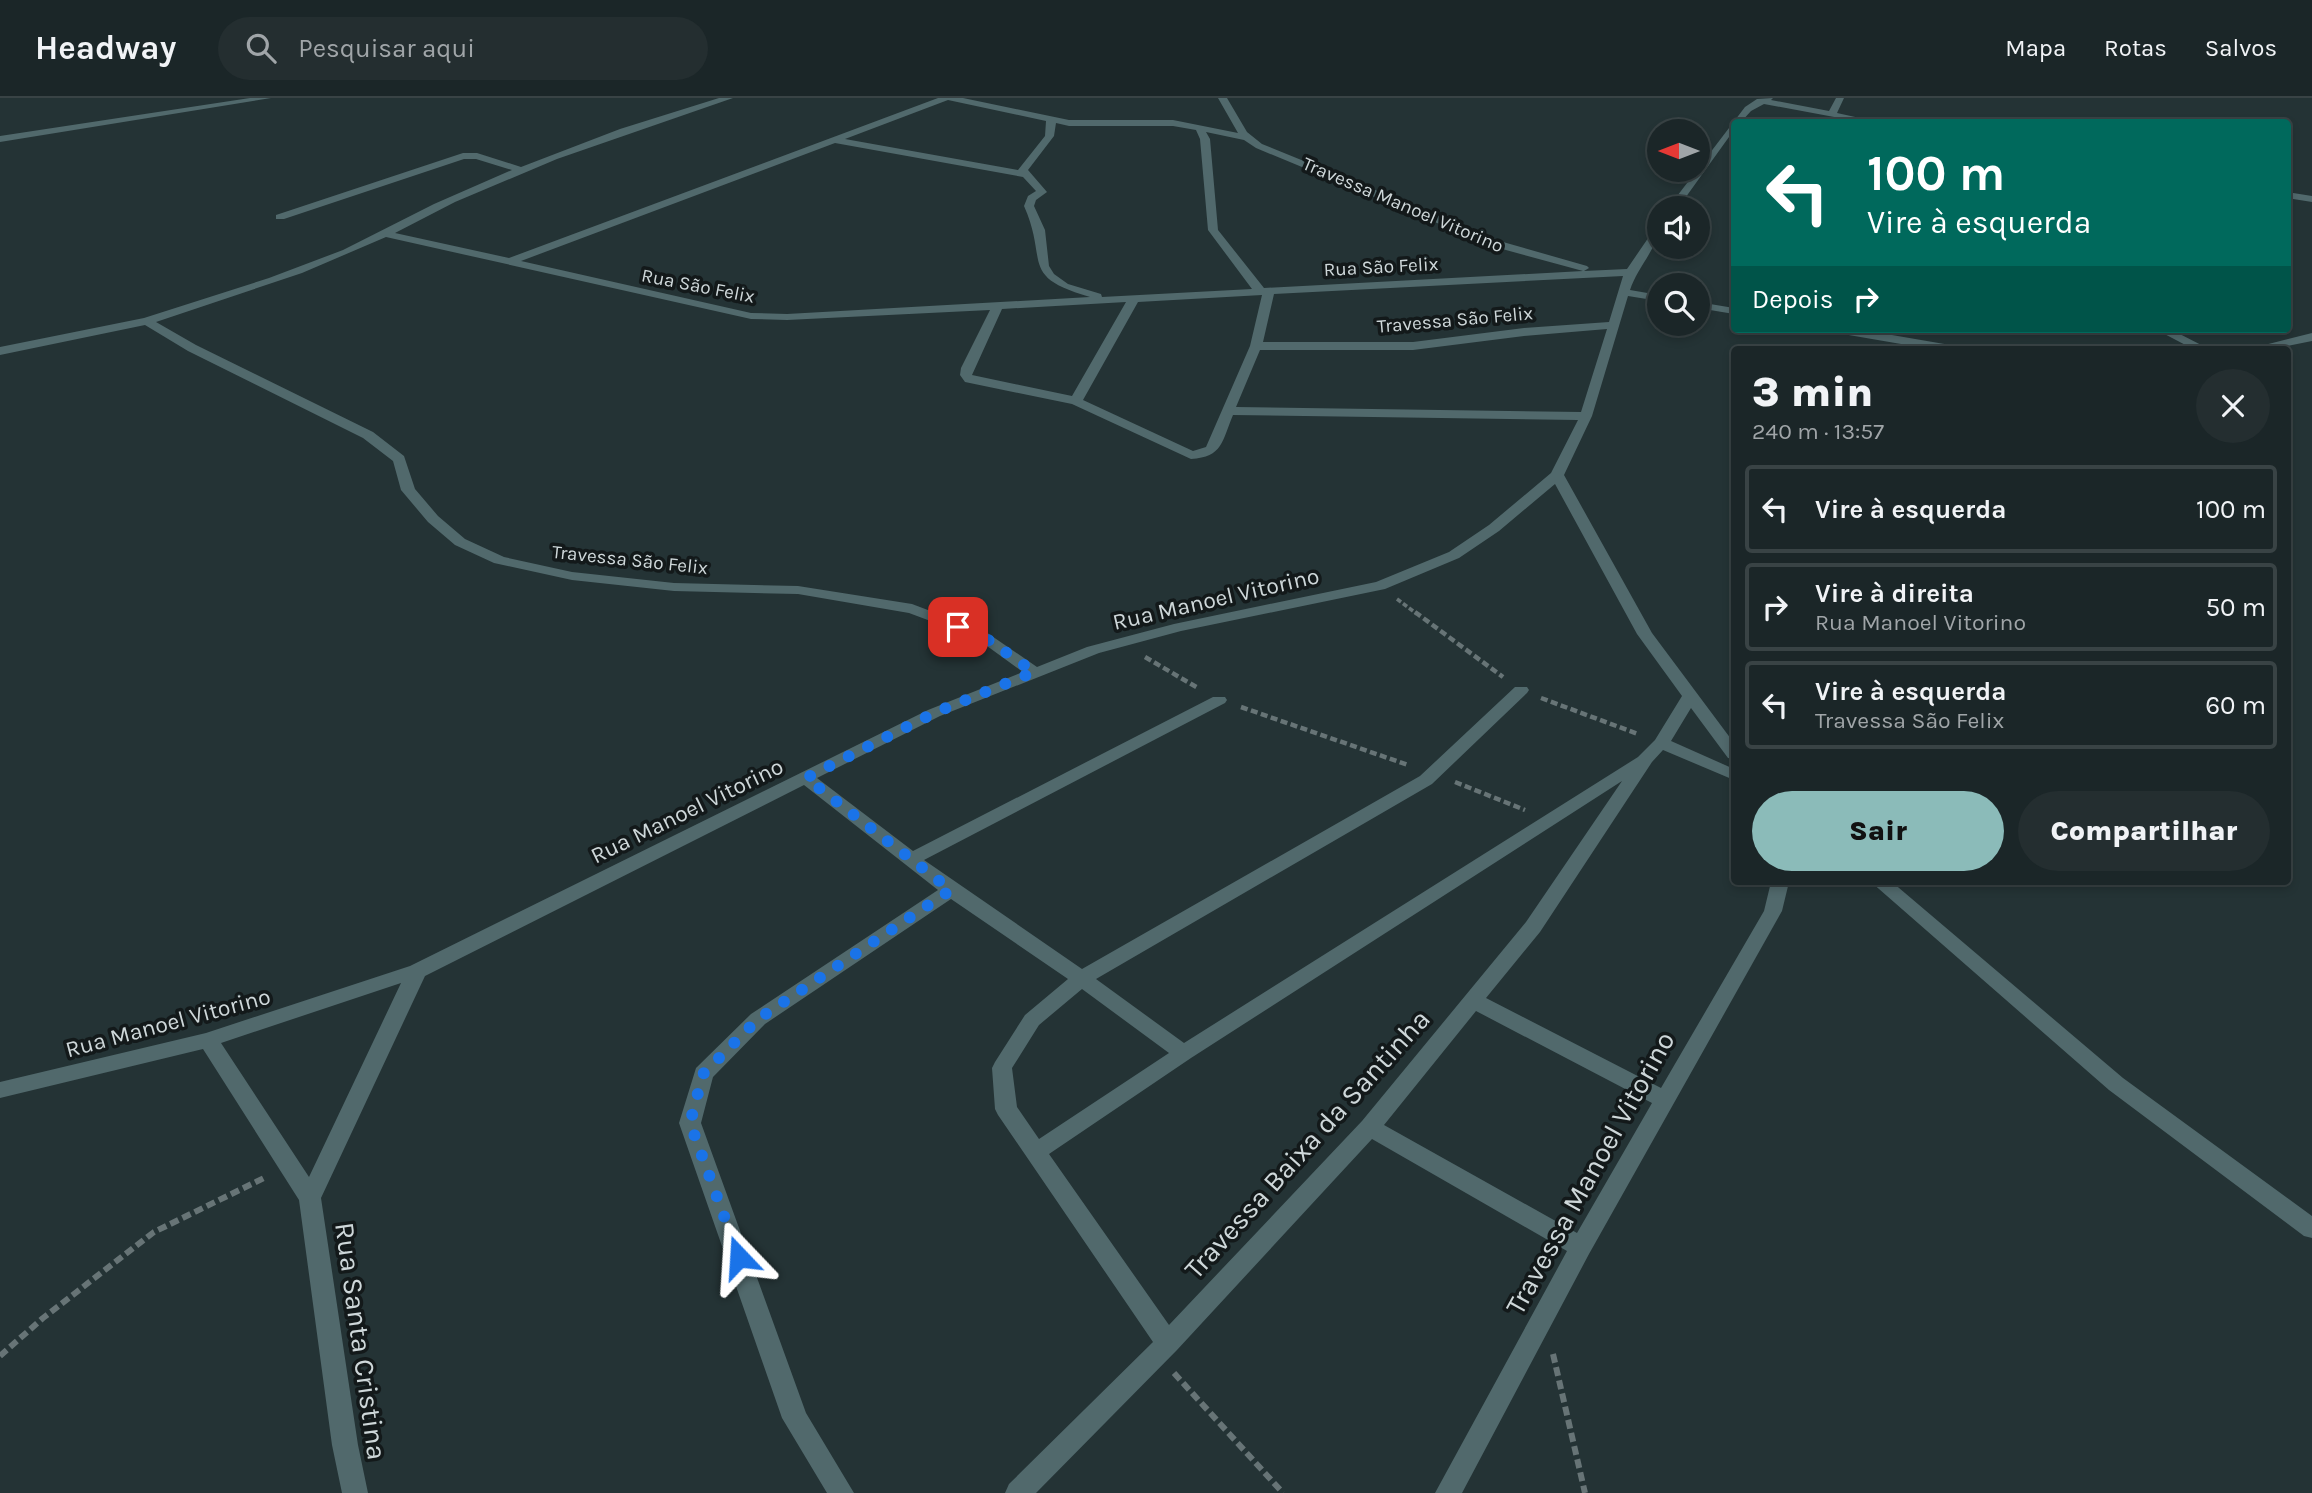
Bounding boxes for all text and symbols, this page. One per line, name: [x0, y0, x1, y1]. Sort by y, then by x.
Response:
search box: [218, 17, 708, 80]
text: Headway: [35, 29, 176, 67]
icon: search: [242, 29, 280, 67]
text: Pesquisar aqui: [298, 33, 475, 64]
text: Mapa: [2005, 34, 2066, 62]
text: Rotas: [2104, 34, 2167, 62]
text: Salvos: [2205, 34, 2277, 62]
north arrow: [1647, 119, 1710, 182]
map controls: [1647, 119, 1710, 336]
text: 100 m: [1867, 145, 2005, 202]
icon: left: [1752, 147, 1843, 238]
street label: Travessa Manoel Vitorino: [1299, 153, 1507, 257]
button: sound: [1647, 196, 1710, 259]
text: Vire à esquerda: [1867, 204, 2091, 241]
street label: Rua São Felix: [1323, 253, 1439, 281]
street label: Rua São Felix: [640, 264, 757, 308]
button: search: [1647, 273, 1710, 336]
icon: right: [1847, 280, 1885, 318]
text: Depois: [1752, 284, 1833, 315]
street label: Travessa São Felix: [1376, 302, 1534, 338]
text: 3 min: [1752, 367, 1873, 417]
button: close: [2196, 369, 2270, 443]
text: 240 m · 13:57: [1752, 418, 1884, 445]
icon: left: [1756, 490, 1794, 528]
text: Vire à esquerda: [1815, 494, 2006, 525]
text: 100 m: [2196, 494, 2266, 525]
street label: Travessa São Felix: [551, 541, 709, 579]
street label: Rua Manoel Vitorino: [1110, 562, 1322, 636]
text: Vire à direita: [1815, 578, 1974, 609]
icon: right: [1756, 588, 1794, 626]
text: 50 m: [2205, 592, 2266, 623]
pin: [928, 597, 988, 657]
icon: arrive: [939, 608, 977, 646]
text: Rua Manoel Vitorino: [1815, 609, 2026, 636]
text: Vire à esquerda: [1815, 676, 2006, 707]
icon: left: [1756, 686, 1794, 724]
text: 60 m: [2205, 690, 2266, 721]
text: Travessa São Felix: [1815, 707, 2004, 734]
street label: Rua Manoel Vitorino: [586, 753, 788, 869]
button: Sair: [1752, 791, 2004, 871]
button: Compartilhar: [2018, 791, 2270, 871]
street label: Rua Manoel Vitorino: [63, 983, 273, 1063]
street label: Travessa Baixa da Santinha: [1177, 1003, 1437, 1285]
street label: Travessa Manoel Vitorino: [1498, 1026, 1682, 1320]
street label: Rua Santa Cristina: [328, 1220, 394, 1462]
position arrow: [702, 1220, 776, 1294]

